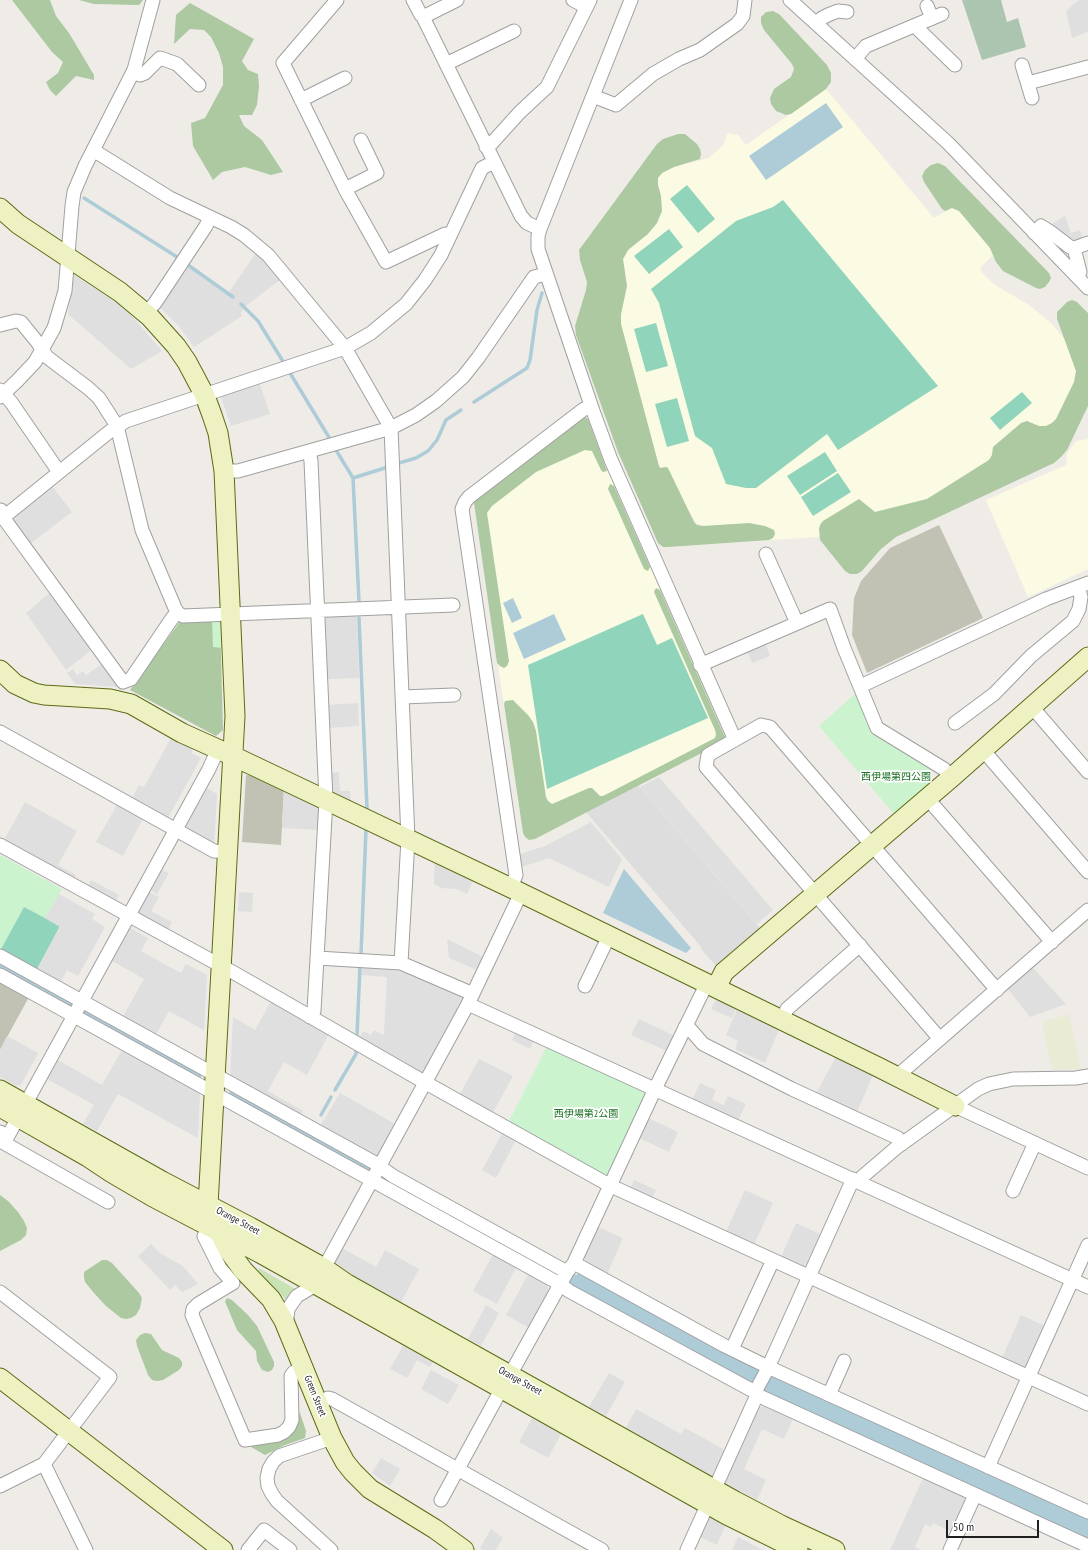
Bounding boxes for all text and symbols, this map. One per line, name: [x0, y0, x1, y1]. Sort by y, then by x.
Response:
park label: 西伊場第四公園: [861, 771, 931, 783]
park label: 西伊場第2公園: [554, 1108, 618, 1120]
street label: Orange Street: [214, 1204, 262, 1238]
street label: Orange Street: [496, 1364, 544, 1398]
street label: Green Street: [301, 1374, 329, 1418]
scale bar: [948, 1512, 1041, 1538]
text: 50 m: [953, 1519, 974, 1534]

